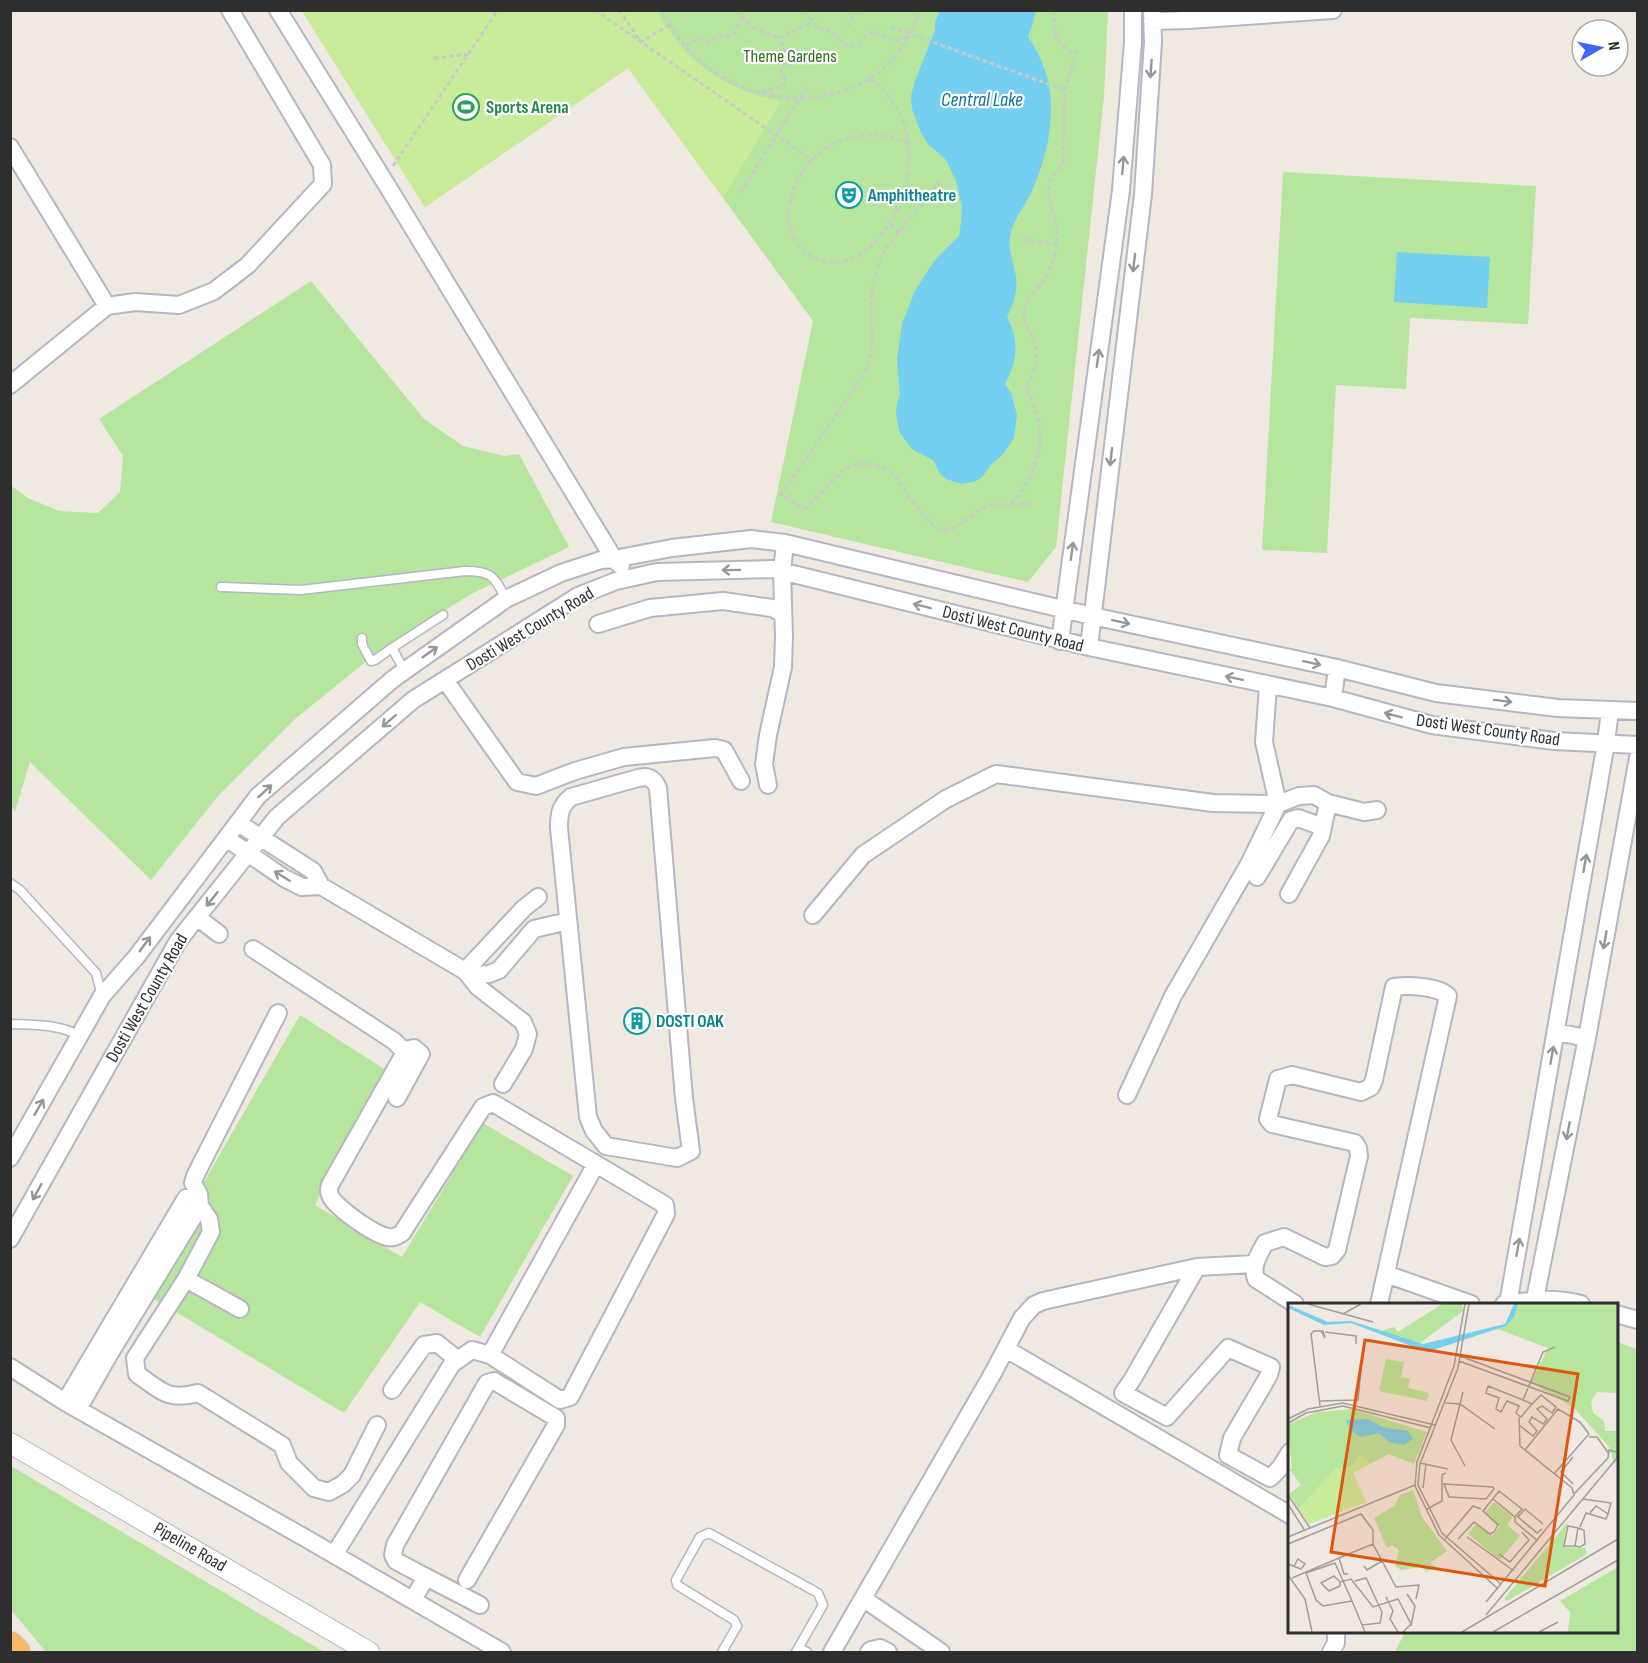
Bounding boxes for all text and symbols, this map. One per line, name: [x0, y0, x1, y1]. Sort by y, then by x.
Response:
north arrow: [1570, 18, 1630, 78]
text: N: [1603, 40, 1623, 52]
park label: Theme Gardens: [743, 46, 837, 67]
one-way arrow: [1145, 58, 1156, 78]
water label: Central Lake: [941, 88, 1023, 112]
sports icon: Sports Arena: [451, 92, 481, 122]
place label: Sports Arena: [486, 97, 569, 118]
one-way arrow: [1118, 155, 1129, 175]
theatre icon: Amphitheatre: [834, 180, 864, 210]
place label: Amphitheatre: [867, 185, 956, 206]
one-way arrow: [1129, 253, 1140, 273]
one-way arrow: [1093, 349, 1104, 369]
one-way arrow: [1105, 446, 1116, 466]
one-way arrow: [1067, 542, 1078, 562]
one-way arrow: [722, 564, 742, 576]
street label: Dosti West County Road: [463, 583, 597, 675]
one-way arrow: [912, 600, 931, 611]
street label: Dosti West County Road: [940, 601, 1086, 657]
one-way arrow: [1111, 617, 1130, 628]
one-way arrow: [422, 646, 438, 658]
one-way arrow: [1302, 658, 1321, 669]
one-way arrow: [1225, 672, 1244, 684]
one-way arrow: [1492, 696, 1512, 707]
one-way arrow: [1383, 708, 1402, 720]
street label: Dosti West County Road: [1415, 710, 1561, 750]
one-way arrow: [382, 714, 397, 728]
one-way arrow: [257, 784, 272, 798]
one-way arrow: [1580, 853, 1591, 873]
one-way arrow: [274, 869, 291, 881]
one-way arrow: [205, 891, 218, 907]
one-way arrow: [1599, 929, 1610, 949]
street label: Dosti West County Road: [102, 930, 192, 1066]
one-way arrow: [139, 937, 152, 953]
building icon: DOSTI OAK: [622, 1006, 652, 1036]
place label: DOSTI OAK: [656, 1011, 724, 1032]
one-way arrow: [1547, 1045, 1558, 1065]
one-way arrow: [34, 1099, 46, 1116]
one-way arrow: [1562, 1121, 1573, 1141]
one-way arrow: [31, 1183, 43, 1200]
one-way arrow: [1513, 1238, 1524, 1257]
inset map: [1288, 1303, 1618, 1633]
street label: Pipeline Road: [150, 1518, 230, 1576]

